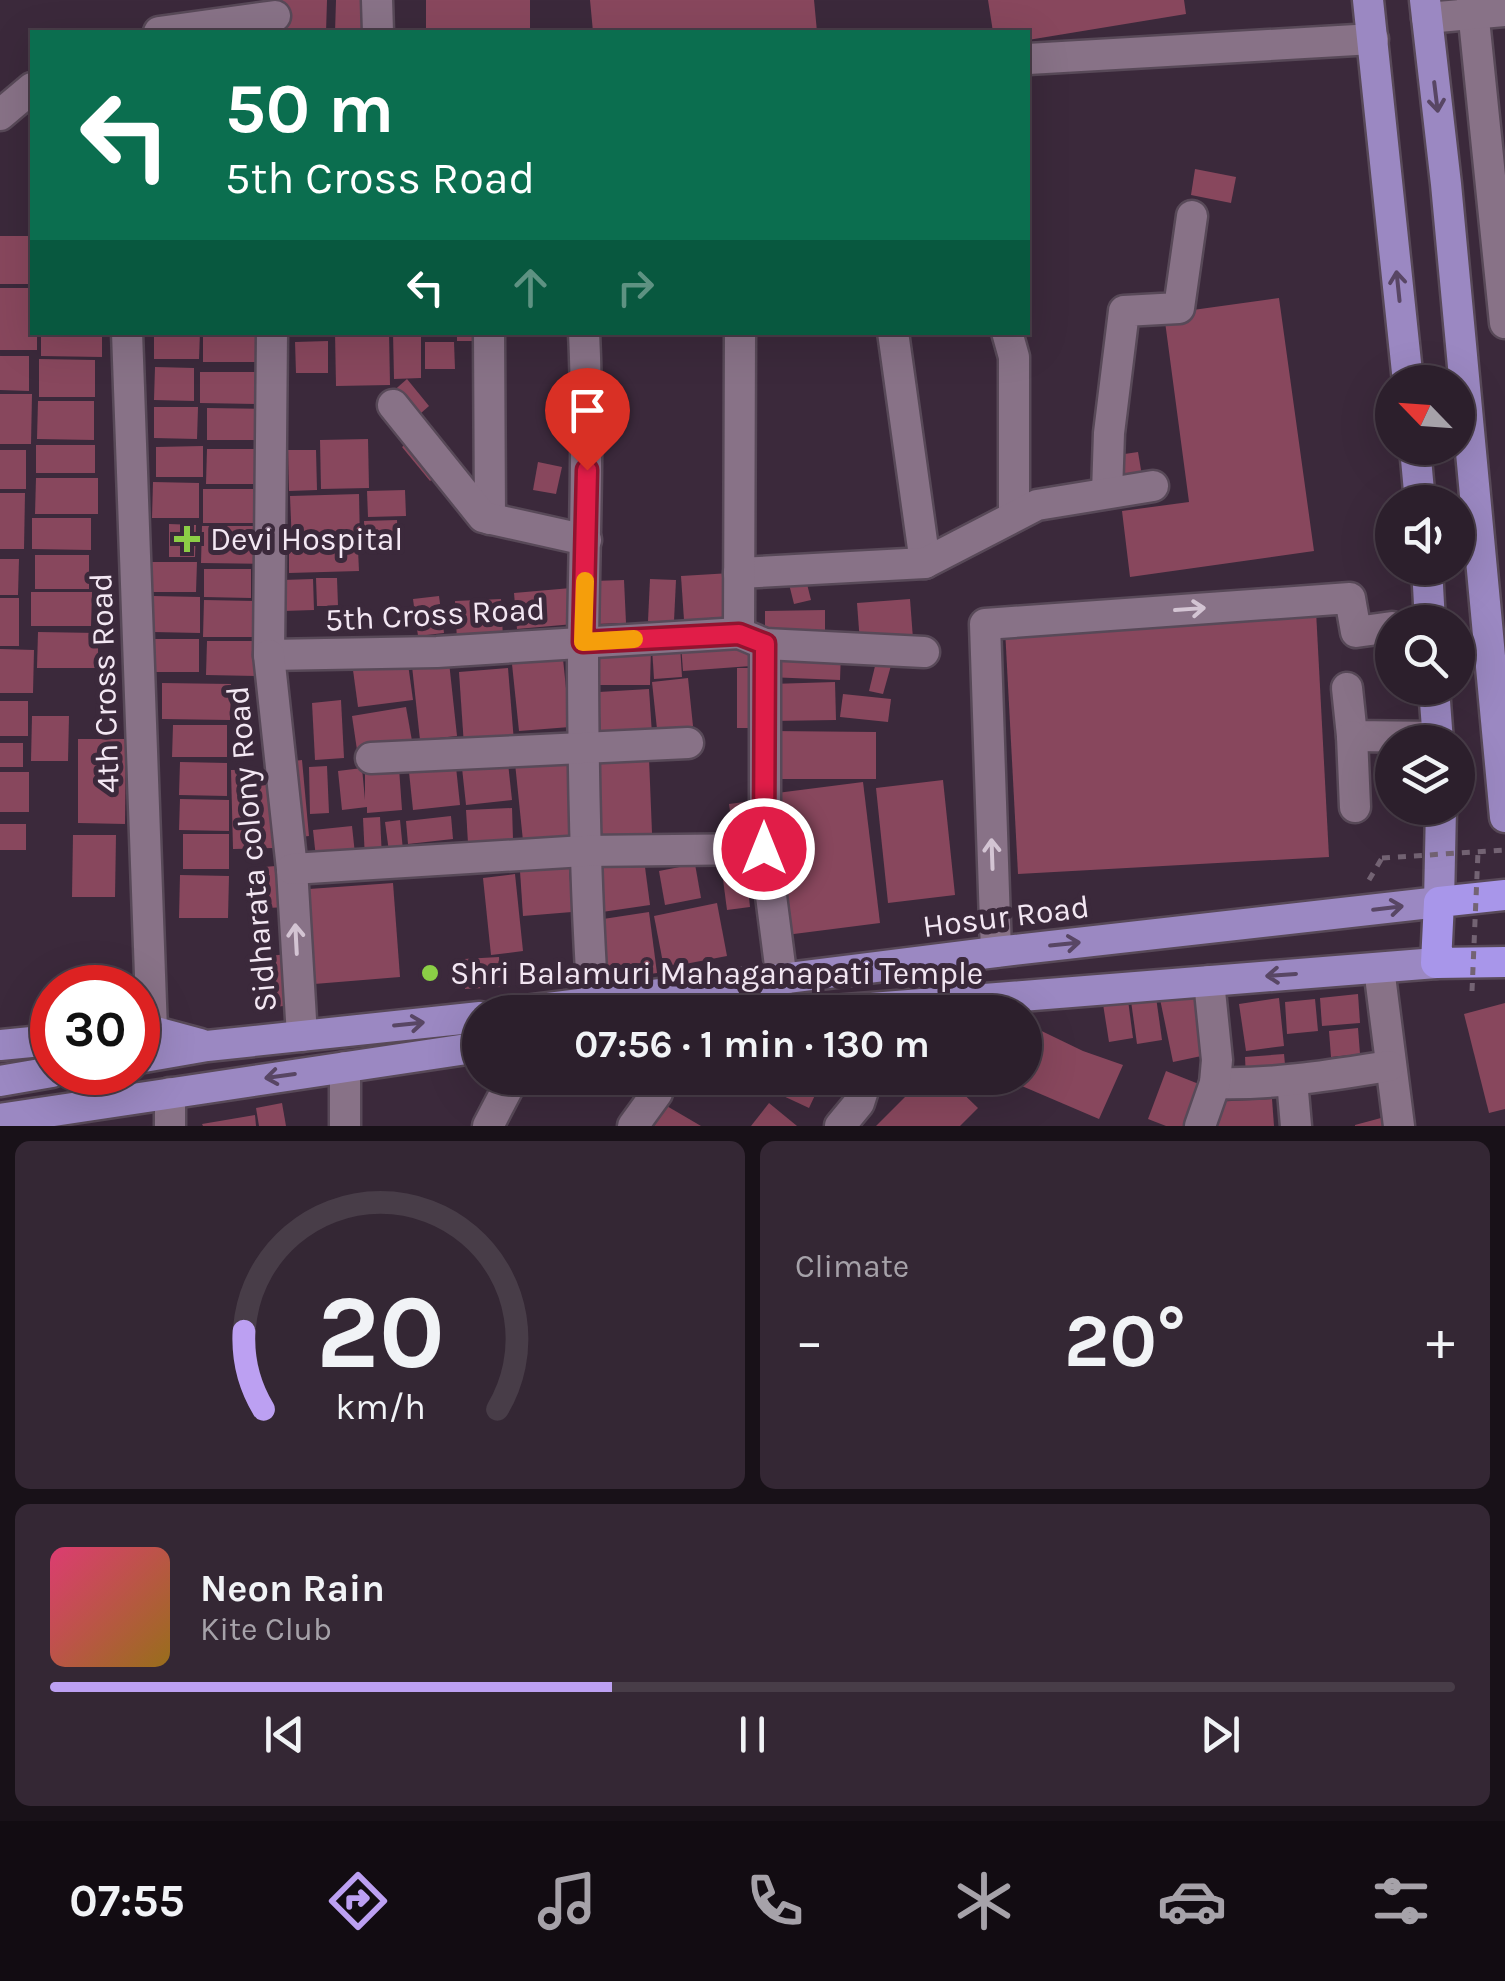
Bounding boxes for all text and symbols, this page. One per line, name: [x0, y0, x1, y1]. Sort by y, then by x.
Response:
text: 50 m: [225, 68, 394, 150]
icon: left: [60, 70, 190, 200]
one-way arrow: [1427, 80, 1446, 112]
text: 5th Cross Road: [225, 152, 535, 204]
icon: left: [398, 260, 453, 315]
icon: ahead: [503, 260, 558, 315]
icon: right: [608, 260, 663, 315]
one-way arrow: [1388, 270, 1407, 302]
north arrow: [1375, 365, 1475, 465]
map controls: [1375, 365, 1475, 825]
pin: [545, 368, 630, 471]
icon: arrive: [560, 383, 615, 438]
button: sound: [1375, 485, 1475, 585]
place label: Devi Hospital: [210, 521, 403, 558]
marker: Devi Hospital: [174, 526, 200, 552]
street label: 4th Cross Road: [82, 572, 127, 794]
street label: 5th Cross Road: [324, 590, 546, 639]
one-way arrow: [1173, 599, 1206, 618]
button: search: [1375, 605, 1475, 705]
street label: Sidharata colony Road: [219, 684, 284, 1014]
button: layers: [1375, 725, 1475, 825]
position arrow: [712, 797, 816, 901]
one-way arrow: [982, 839, 1001, 871]
street label: Hosur Road: [920, 888, 1092, 945]
one-way arrow: [1371, 898, 1403, 917]
one-way arrow: [286, 923, 305, 955]
one-way arrow: [1048, 934, 1080, 953]
place label: Shri Balamuri Mahaganapati Temple: [450, 955, 983, 992]
marker: Shri Balamuri Mahaganapati Temple: [419, 962, 441, 984]
speed limit sign: 30: [30, 965, 160, 1095]
one-way arrow: [1266, 966, 1298, 985]
one-way arrow: [392, 1014, 424, 1033]
text: 07:56 · 1 min · 130 m: [574, 1022, 930, 1067]
one-way arrow: [264, 1068, 296, 1086]
text: Climate: [795, 1248, 909, 1285]
text: 20: [316, 1272, 444, 1393]
text: 20°: [1064, 1297, 1186, 1385]
text: −: [795, 1309, 824, 1373]
text: +: [1426, 1309, 1455, 1373]
text: km/h: [335, 1386, 425, 1428]
text: Neon Rain: [200, 1566, 385, 1611]
text: Kite Club: [200, 1611, 332, 1648]
icon: previous: [257, 1707, 312, 1762]
icon: pause: [725, 1707, 780, 1762]
icon: next: [1193, 1707, 1248, 1762]
icon: directions: [323, 1866, 393, 1936]
icon: music: [532, 1866, 602, 1936]
icon: phone: [740, 1866, 810, 1936]
icon: climate: [949, 1866, 1019, 1936]
icon: car: [1157, 1866, 1227, 1936]
icon: filters: [1366, 1866, 1436, 1936]
text: 07:55: [69, 1875, 185, 1927]

